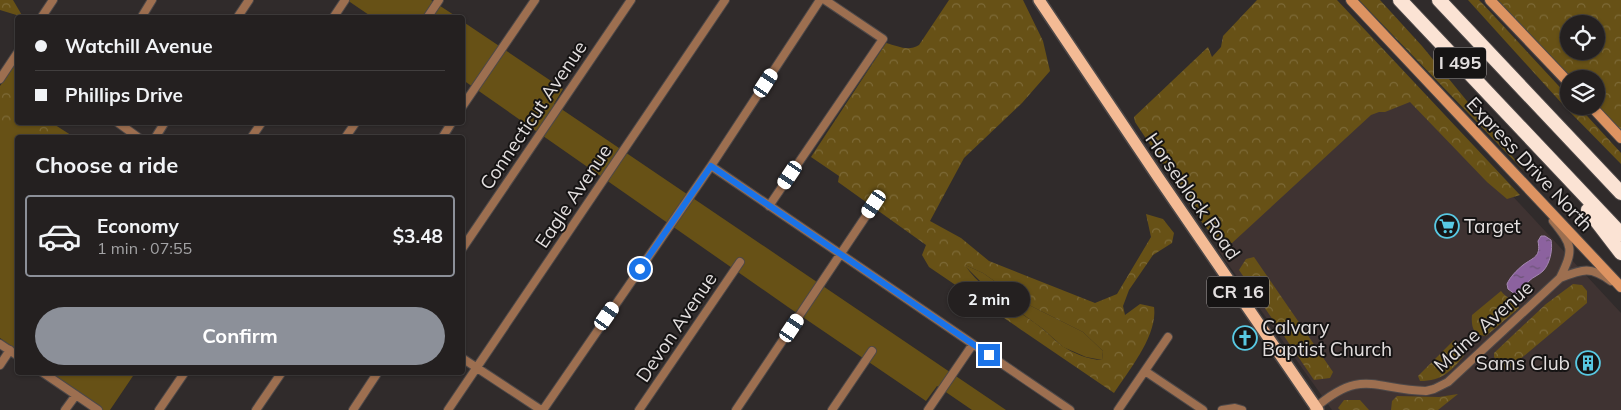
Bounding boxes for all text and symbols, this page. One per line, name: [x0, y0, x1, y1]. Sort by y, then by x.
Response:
map controls: [1560, 15, 1605, 115]
button: locate: [1560, 15, 1605, 60]
text: Watchill Avenue: [65, 34, 213, 58]
street label: Connecticut Avenue: [474, 36, 592, 194]
road number: I 495: [1434, 48, 1486, 78]
car: [751, 66, 780, 100]
button: layers: [1560, 70, 1605, 115]
text: Phillips Drive: [65, 83, 183, 107]
street label: Express Drive North: [1462, 92, 1598, 236]
street label: Horseblock Road: [1140, 128, 1246, 264]
street label: Eagle Avenue: [530, 140, 616, 252]
text: Choose a ride: [35, 151, 178, 179]
car: [775, 158, 804, 192]
car: [859, 187, 888, 221]
supermarket icon: Target: [1434, 213, 1460, 239]
icon: car: [37, 214, 82, 259]
text: Economy: [97, 214, 179, 238]
place label: Target: [1464, 214, 1521, 238]
text: $3.48: [393, 224, 443, 248]
text: 1 min · 07:55: [97, 238, 192, 258]
route start: [629, 258, 651, 280]
street label: Devon Avenue: [630, 267, 722, 387]
street label: Maine Avenue: [1429, 275, 1537, 377]
road number: CR 16: [1207, 276, 1269, 308]
callout: 2 min: [948, 282, 1030, 318]
text: 2 min: [968, 289, 1010, 309]
car: [592, 299, 621, 333]
button: Confirm: [35, 307, 445, 365]
car: [777, 311, 806, 345]
place label: Calvary Baptist Church: [1262, 315, 1392, 361]
church icon: Calvary Baptist Church: [1232, 325, 1258, 351]
route end: [978, 344, 1000, 366]
building icon: Sams Club: [1575, 350, 1601, 376]
place label: Sams Club: [1476, 351, 1570, 375]

